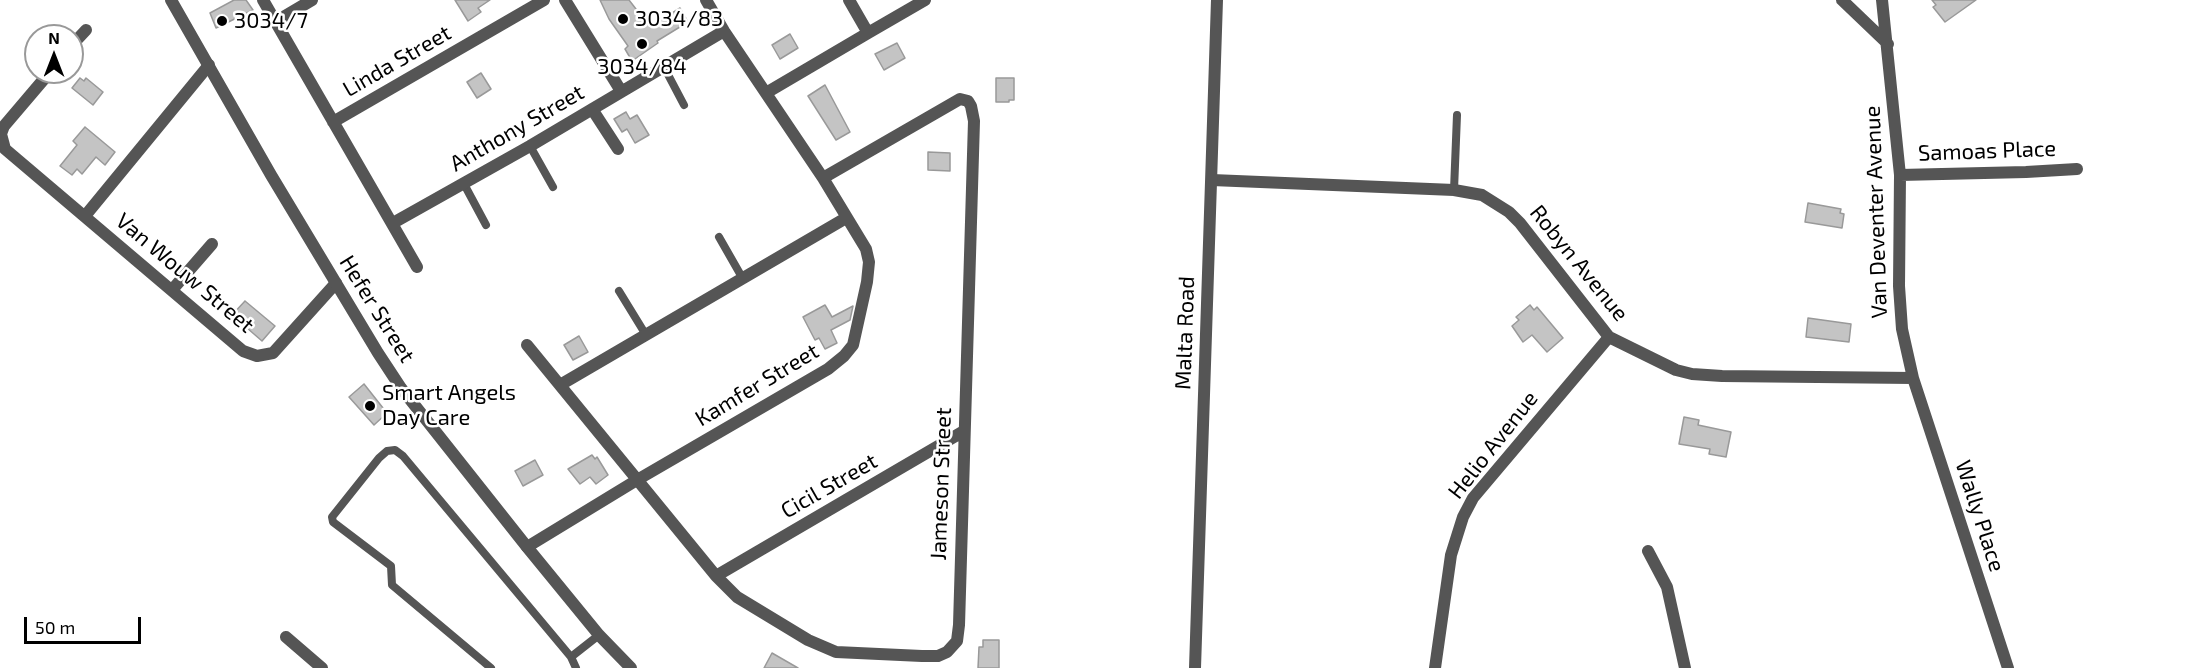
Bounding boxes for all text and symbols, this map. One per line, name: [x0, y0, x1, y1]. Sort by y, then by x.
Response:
place label: 3034/83: [635, 6, 723, 32]
place label: 3034/7: [234, 8, 308, 34]
marker: 3034/83: [616, 12, 630, 26]
marker: 3034/7: [215, 14, 229, 28]
street label: Linda Street: [338, 19, 456, 103]
north arrow: [24, 24, 84, 84]
text: N: [48, 28, 60, 47]
marker: 3034/84: [635, 37, 649, 51]
place label: 3034/84: [597, 54, 687, 80]
street label: Anthony Street: [445, 79, 589, 177]
street label: Van Deventer Avenue: [1859, 105, 1893, 319]
street label: Samoas Place: [1917, 135, 2057, 167]
street label: Robyn Avenue: [1524, 200, 1634, 326]
street label: Van Wouw Street: [111, 208, 259, 338]
street label: Hefer Street: [334, 251, 420, 367]
street label: Malta Road: [1170, 276, 1200, 390]
street label: Kamfer Street: [691, 338, 823, 432]
place label: Smart Angels Day Care: [382, 380, 516, 432]
street label: Helio Avenue: [1443, 386, 1543, 504]
marker: Smart Angels Day Care: [363, 399, 377, 413]
street label: Jameson Street: [925, 407, 957, 561]
street label: Cicil Street: [776, 448, 882, 524]
street label: Wally Place: [1950, 457, 2010, 575]
scale bar: [27, 605, 144, 643]
text: 50 m: [35, 616, 75, 638]

